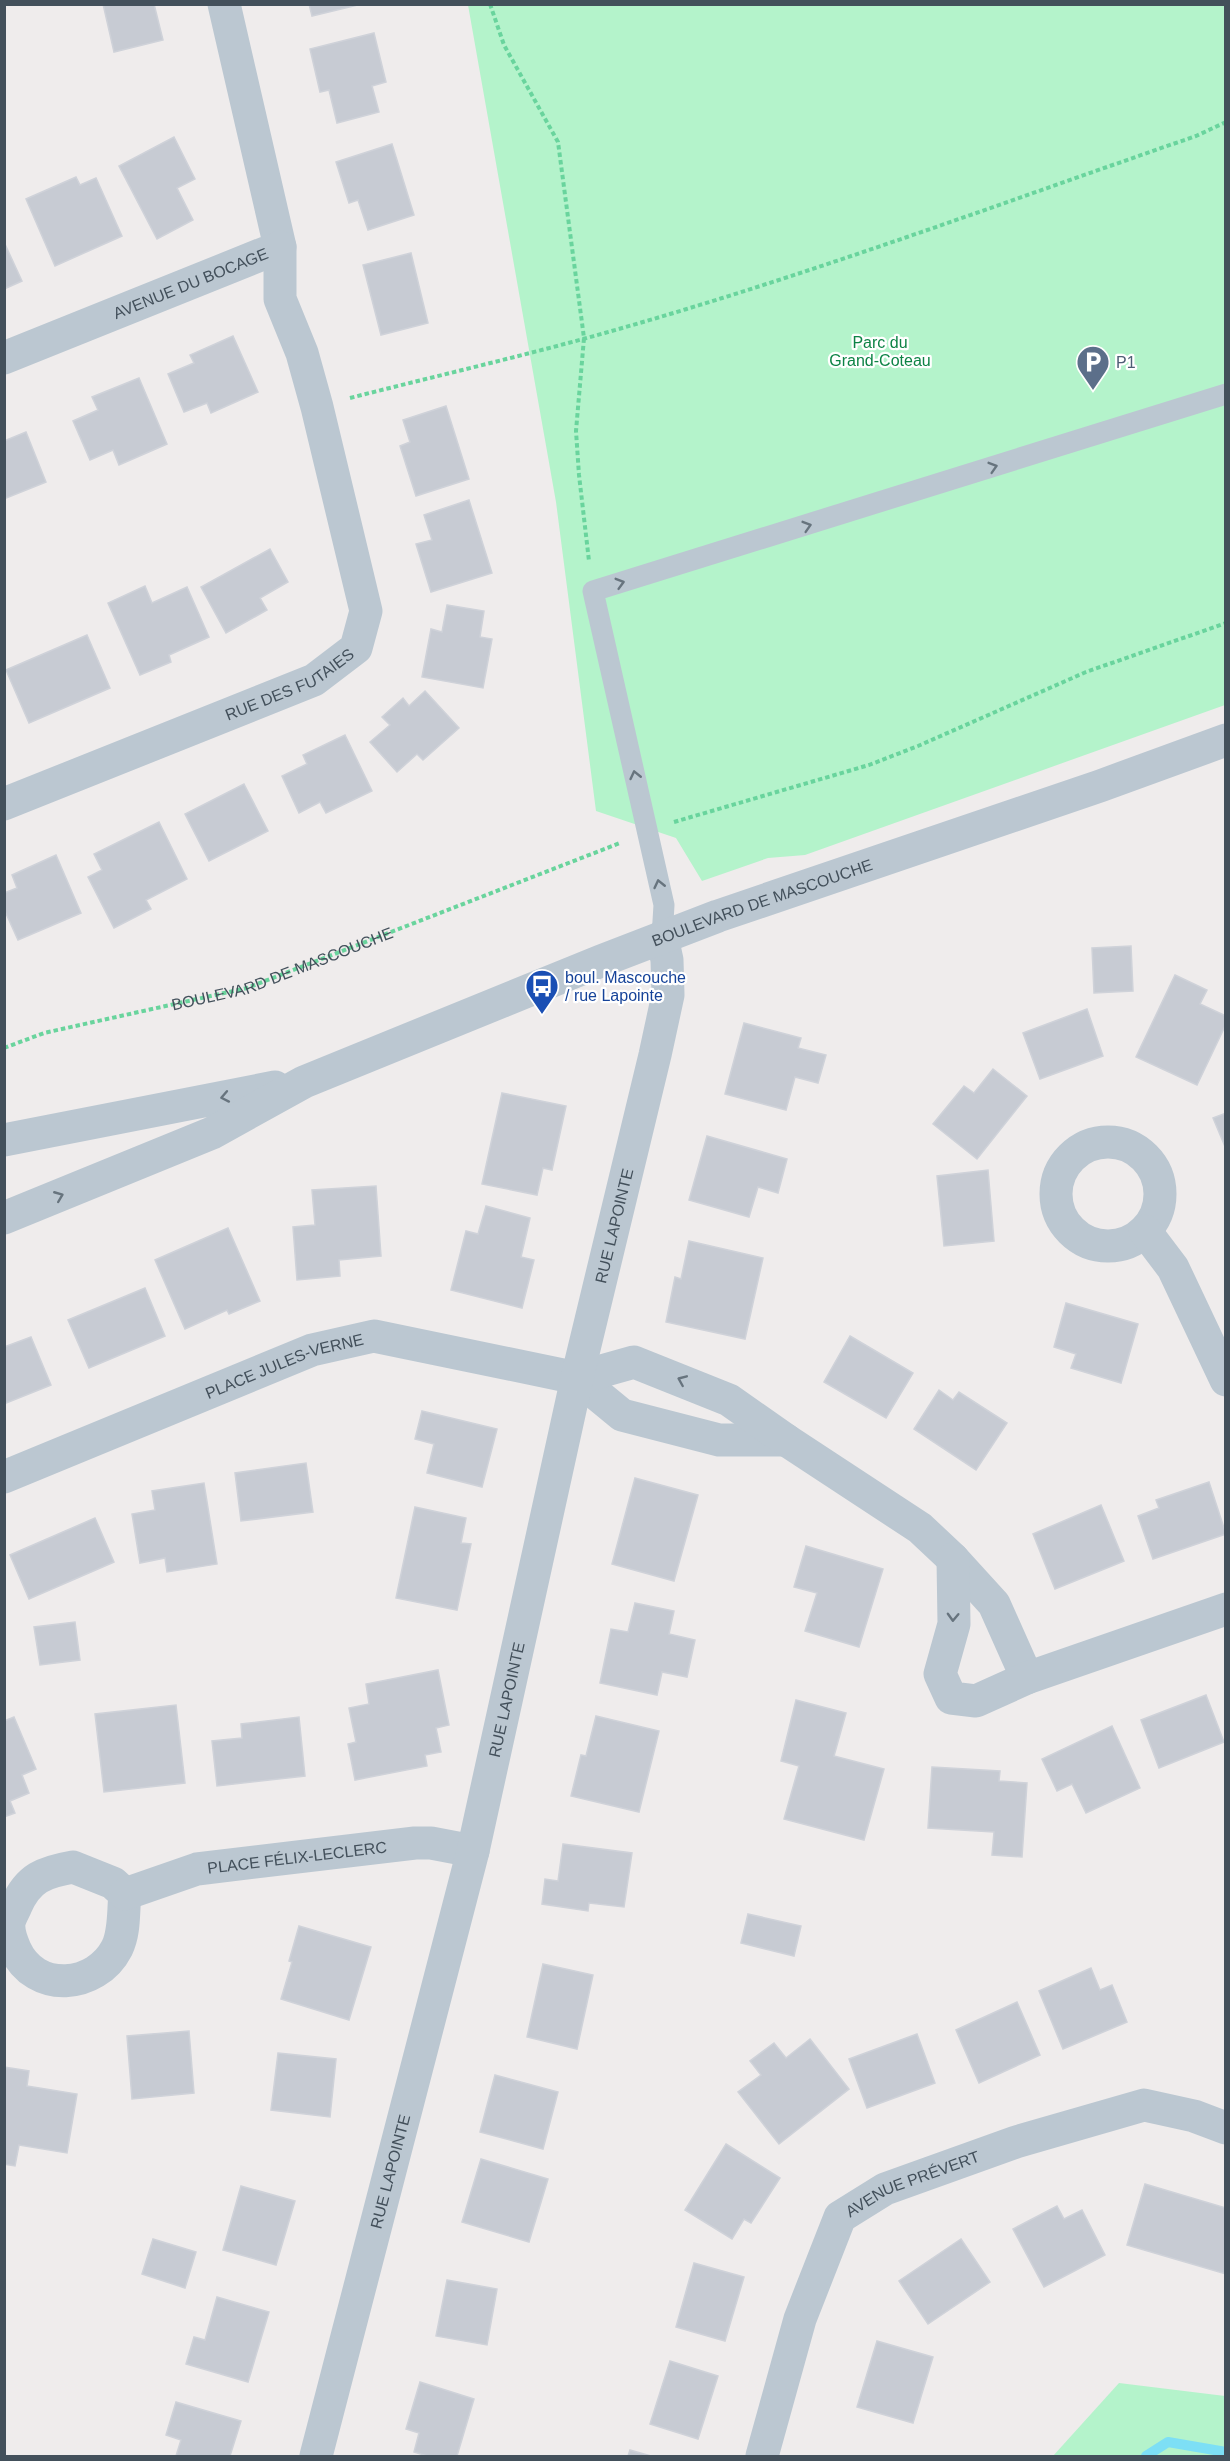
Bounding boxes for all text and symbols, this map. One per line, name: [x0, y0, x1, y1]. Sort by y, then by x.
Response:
street label: AVENUE DU BOCAGE: [111, 244, 270, 322]
park label: Parc du Grand-Coteau: [829, 334, 931, 369]
parking icon: P1: [1075, 344, 1111, 391]
place label: P1: [1116, 354, 1136, 371]
one-way arrow: [987, 462, 998, 475]
one-way arrow: [801, 521, 812, 533]
one-way arrow: [614, 578, 625, 590]
street label: RUE DES FUTAIES: [223, 645, 357, 723]
one-way arrow: [629, 770, 642, 780]
street label: BOULEVARD DE MASCOUCHE: [649, 856, 874, 949]
one-way arrow: [654, 880, 667, 890]
street label: BOULEVARD DE MASCOUCHE: [170, 924, 395, 1013]
bus stop icon: boul. Mascouche / rue Lapointe: [524, 968, 560, 1015]
place label: boul. Mascouche / rue Lapointe: [565, 969, 686, 1004]
one-way arrow: [221, 1090, 231, 1103]
street label: RUE LAPOINTE: [592, 1167, 636, 1285]
one-way arrow: [52, 1191, 63, 1203]
street label: PLACE JULES-VERNE: [203, 1330, 365, 1402]
one-way arrow: [677, 1375, 688, 1387]
one-way arrow: [947, 1613, 960, 1622]
street label: RUE LAPOINTE: [485, 1640, 527, 1759]
street label: PLACE FÉLIX-LECLERC: [206, 1838, 388, 1876]
street label: RUE LAPOINTE: [367, 2112, 413, 2230]
street label: AVENUE PRÉVERT: [842, 2147, 982, 2220]

